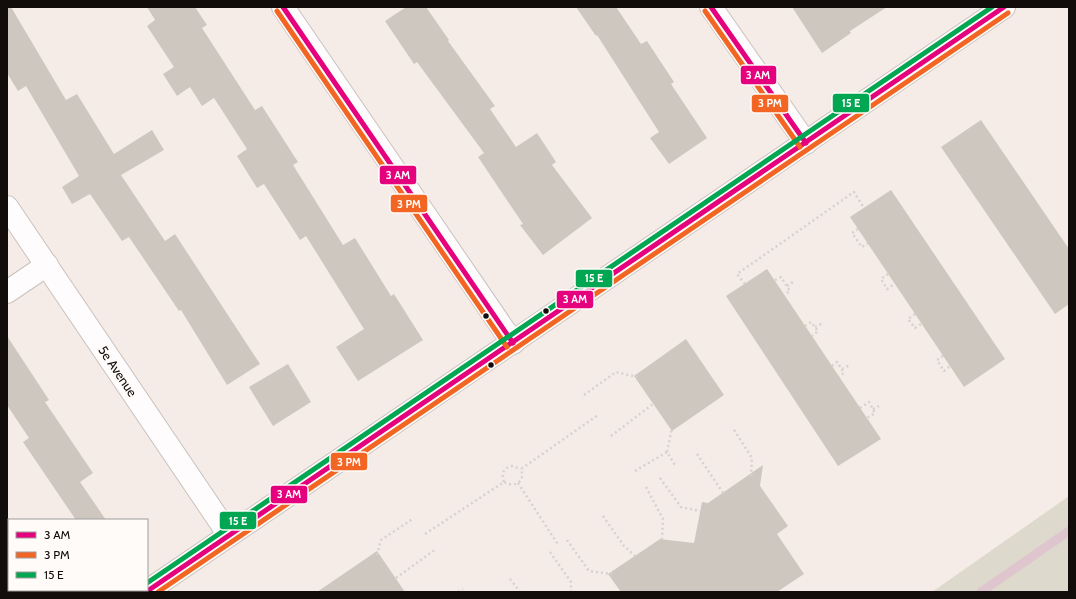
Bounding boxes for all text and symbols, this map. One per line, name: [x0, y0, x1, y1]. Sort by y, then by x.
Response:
line badge: 3 AM: [740, 65, 777, 85]
text: 3 AM: [746, 68, 770, 82]
line badge: 15 E: [832, 93, 870, 113]
line badge: 3 PM: [751, 94, 789, 113]
text: 3 PM: [758, 96, 782, 110]
text: 15 E: [842, 96, 860, 110]
line badge: 3 AM: [379, 165, 417, 185]
text: 3 AM: [386, 168, 410, 182]
line badge: 3 PM: [390, 194, 428, 213]
text: 3 PM: [397, 197, 421, 211]
line badge: 15 E: [575, 269, 613, 288]
text: 15 E: [585, 271, 603, 285]
line badge: 3 AM: [556, 290, 594, 309]
text: 3 AM: [563, 292, 587, 306]
unlabelled marker: [541, 306, 551, 316]
unlabelled marker: [481, 311, 491, 321]
street label: 5e Avenue: [95, 343, 141, 400]
unlabelled marker: [486, 360, 496, 370]
line badge: 3 PM: [330, 452, 368, 471]
text: 3 PM: [337, 455, 361, 469]
line badge: 3 AM: [270, 485, 308, 504]
text: 3 AM: [277, 487, 301, 501]
line badge: 15 E: [219, 511, 257, 530]
text: 15 E: [229, 514, 247, 528]
legend: [8, 519, 148, 591]
text: 3 AM: [44, 527, 71, 542]
text: 3 PM: [44, 547, 70, 562]
text: 15 E: [44, 567, 64, 582]

